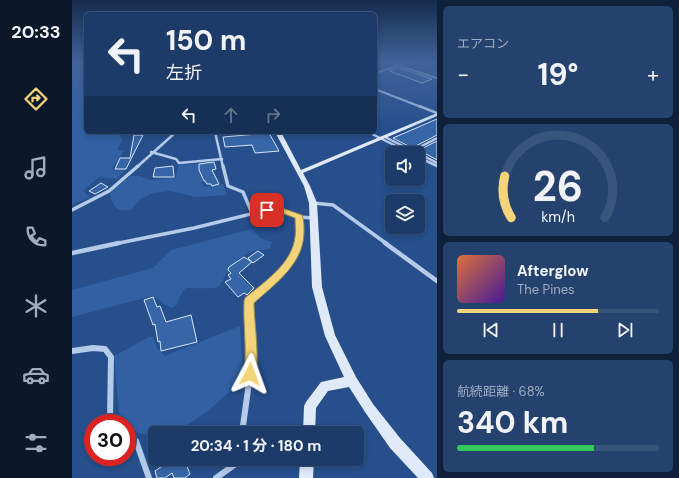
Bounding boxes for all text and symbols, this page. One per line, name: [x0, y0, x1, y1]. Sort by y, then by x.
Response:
text: 20:33: [11, 20, 61, 44]
text: 150 m: [166, 22, 246, 59]
icon: left: [100, 28, 152, 80]
text: エアコン: [457, 35, 509, 52]
text: 19°: [538, 55, 578, 94]
text: −: [457, 60, 469, 89]
text: +: [647, 60, 659, 89]
text: 左折: [166, 61, 202, 85]
icon: directions: [22, 85, 50, 113]
icon: left: [178, 104, 200, 126]
icon: ahead: [220, 104, 242, 126]
icon: right: [262, 104, 284, 126]
map controls: [385, 146, 425, 234]
button: sound: [385, 146, 425, 186]
icon: music: [22, 154, 50, 182]
text: 26: [533, 160, 583, 214]
pin: [250, 193, 284, 227]
button: layers: [385, 194, 425, 234]
icon: arrive: [256, 199, 278, 221]
text: km/h: [541, 208, 575, 226]
icon: phone: [22, 223, 50, 251]
text: Afterglow: [517, 261, 589, 281]
text: The Pines: [517, 281, 575, 298]
icon: climate: [22, 292, 50, 320]
icon: previous: [480, 319, 502, 341]
icon: pause: [547, 319, 569, 341]
icon: next: [614, 319, 636, 341]
position arrow: [229, 353, 271, 395]
icon: car: [22, 361, 50, 389]
text: 航続距離 · 68%: [457, 383, 545, 400]
text: 340 km: [457, 403, 568, 442]
speed limit sign: 30: [84, 414, 136, 466]
icon: filters: [22, 429, 50, 457]
text: 20:34 · 1 分 · 180 m: [191, 436, 321, 456]

